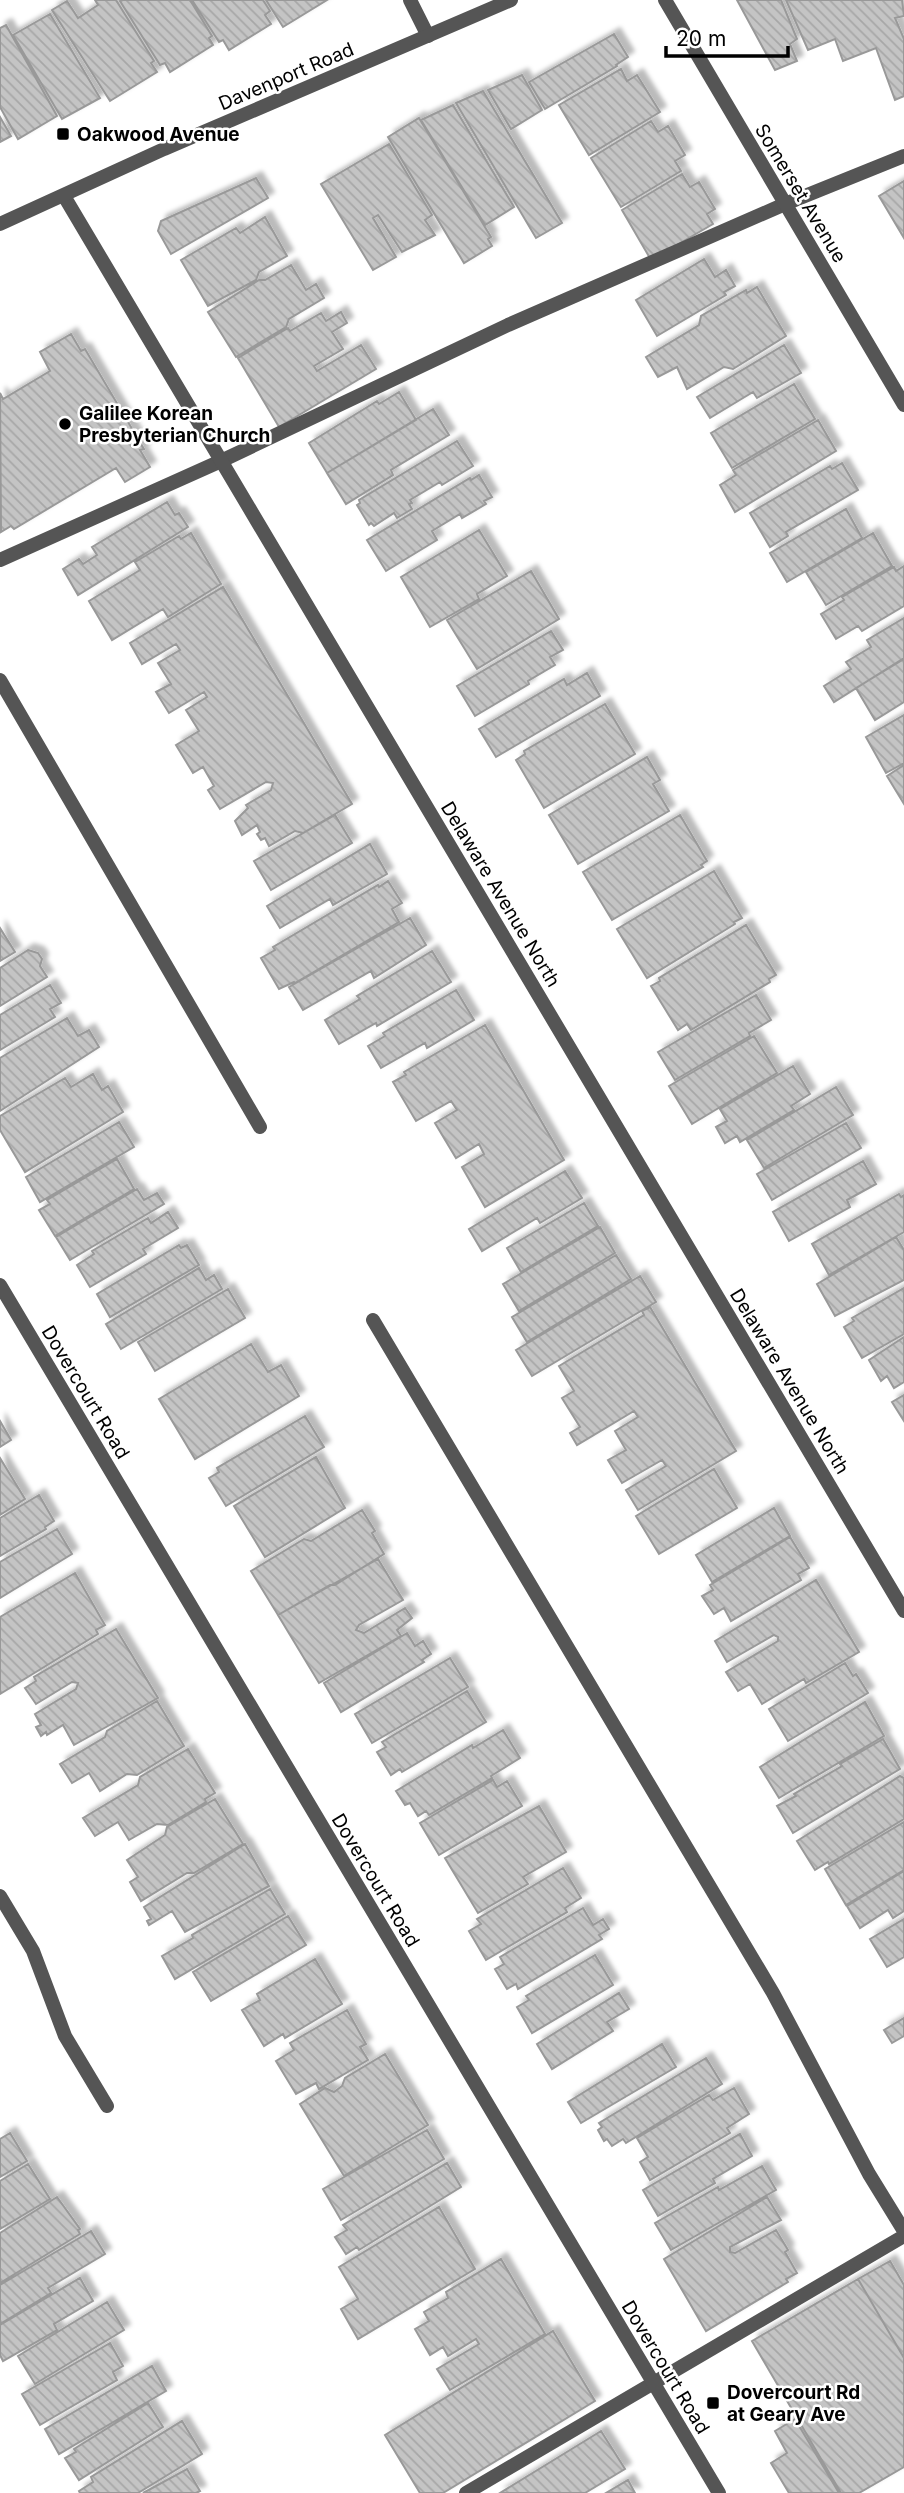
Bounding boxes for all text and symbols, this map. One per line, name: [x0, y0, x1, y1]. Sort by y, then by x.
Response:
scale bar: [666, 14, 788, 58]
text: 20 m: [676, 26, 726, 51]
street label: Davenport Road: [215, 38, 357, 115]
street label: Somerset Avenue: [750, 120, 851, 267]
place label: Oakwood Avenue: [77, 123, 240, 146]
marker: Oakwood Avenue: [55, 126, 71, 142]
place label: Galilee Korean Presbyterian Church: [79, 402, 270, 447]
marker: Galilee Korean Presbyterian Church: [57, 416, 73, 432]
street label: Delaware Avenue North: [436, 797, 565, 991]
street label: Delaware Avenue North: [725, 1284, 854, 1478]
street label: Dovercourt Road: [37, 1321, 134, 1463]
street label: Dovercourt Road: [327, 1809, 424, 1951]
street label: Dovercourt Road: [617, 2296, 714, 2438]
place label: Dovercourt Rd at Geary Ave: [727, 2381, 860, 2426]
marker: Dovercourt Rd at Geary Ave: [705, 2395, 721, 2411]

